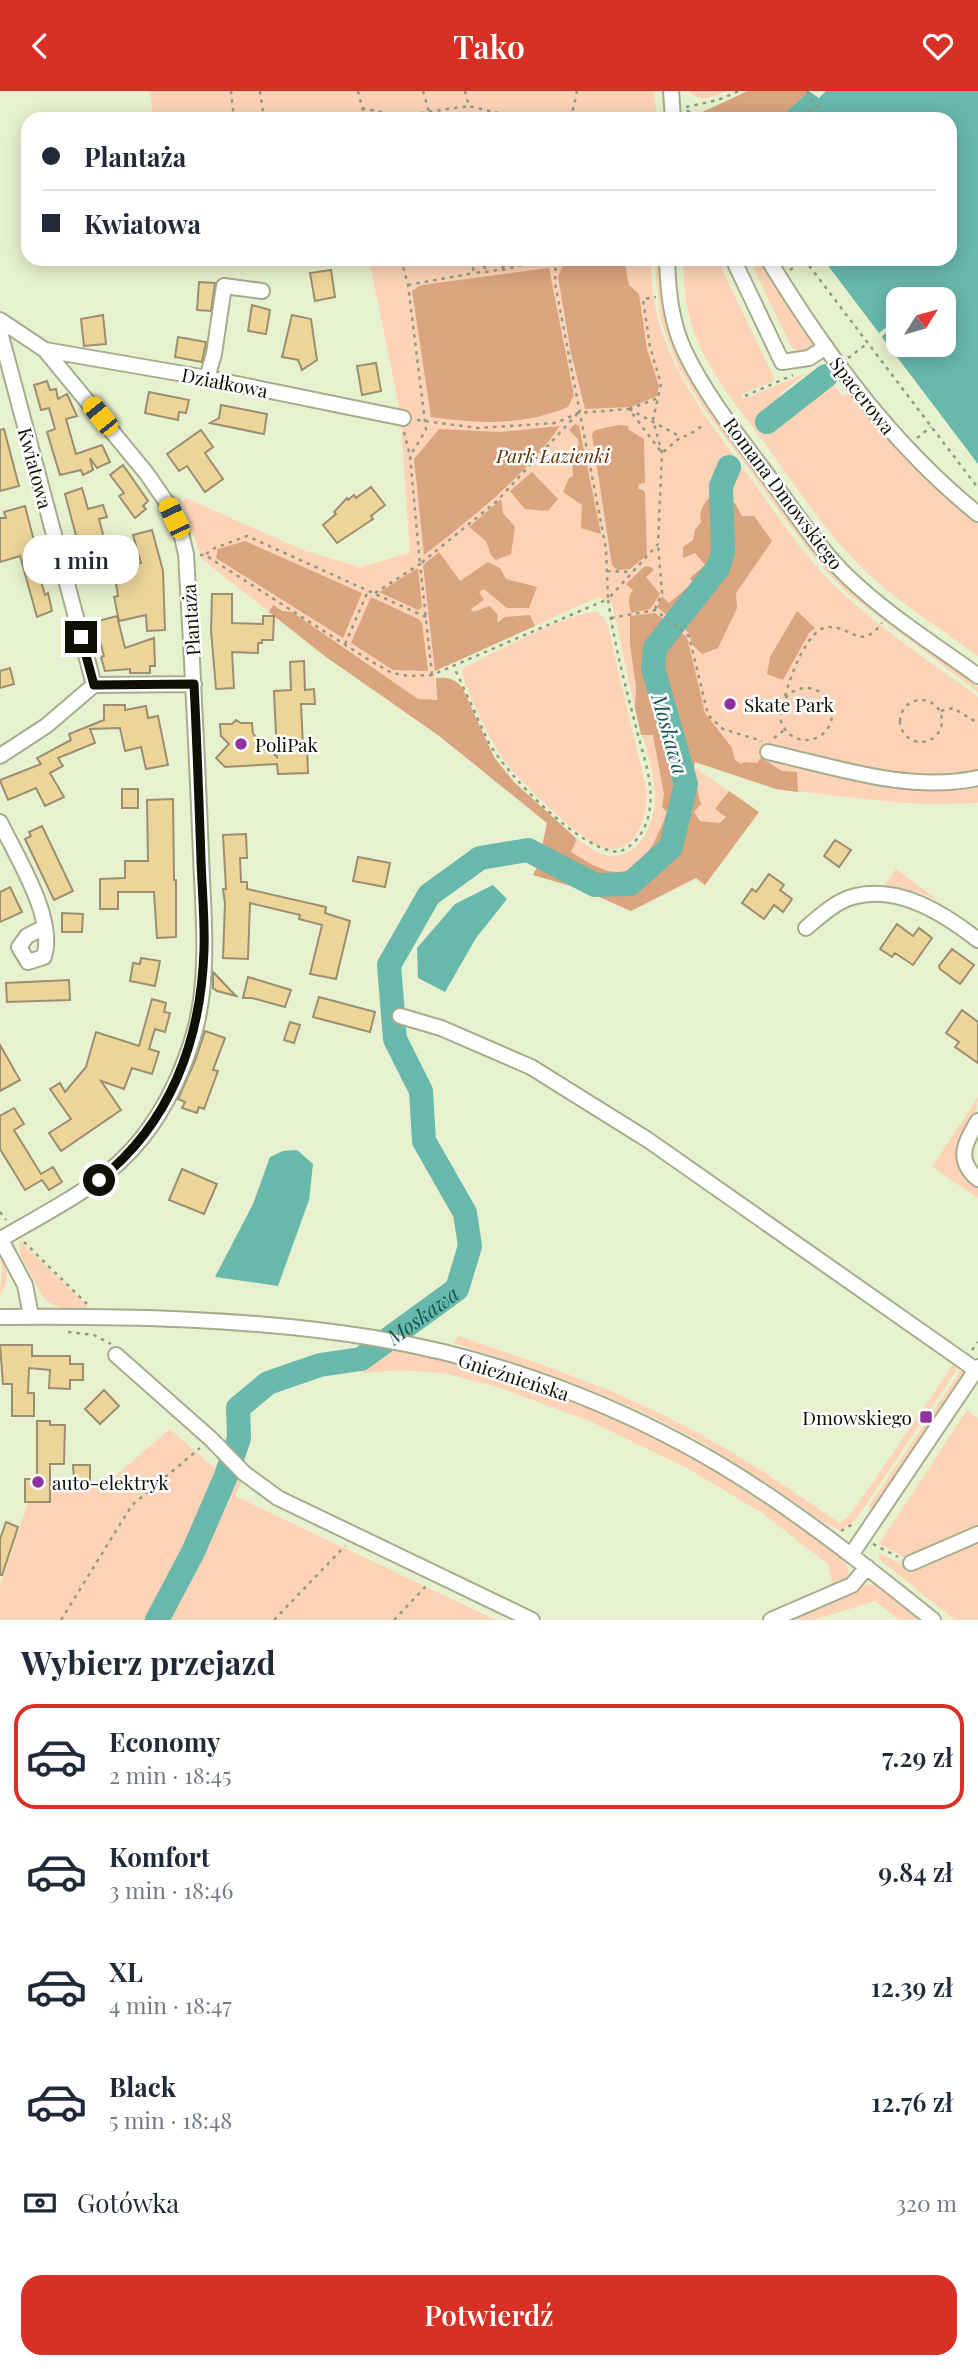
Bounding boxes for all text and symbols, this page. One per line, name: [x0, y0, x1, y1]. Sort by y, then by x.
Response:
text: Tako: [453, 24, 525, 67]
icon: back: [21, 27, 59, 65]
icon: heart: [919, 27, 957, 65]
text: Plantaża: [84, 139, 186, 174]
text: Kwiatowa: [84, 206, 201, 241]
north arrow: [886, 287, 956, 357]
map controls: [886, 287, 956, 357]
street label: Spacerowa: [824, 351, 902, 440]
street label: Działkowa: [180, 361, 271, 403]
car: [79, 393, 122, 439]
street label: Romana Dmowskiego: [718, 412, 850, 574]
street label: Kwiatowa: [13, 425, 59, 512]
park label: Park Łazienki: [495, 442, 611, 468]
car: [156, 495, 193, 541]
callout: 1 min: [23, 535, 139, 585]
text: 1 min: [53, 544, 109, 575]
street label: Plantaża: [174, 583, 205, 657]
route end: [65, 621, 97, 653]
water label: Moskawa: [646, 689, 696, 778]
place label: Skate Park: [744, 691, 835, 717]
marker: Skate Park: [722, 696, 738, 712]
place label: PoliPak: [255, 731, 319, 757]
marker: PoliPak: [233, 736, 249, 752]
route start: [83, 1164, 115, 1196]
water label: Moskawa: [379, 1279, 464, 1351]
street label: Gnieźnieńska: [455, 1346, 573, 1406]
place label: Dmowskiego: [802, 1404, 912, 1430]
marker: Dmowskiego: [918, 1409, 934, 1425]
place label: auto-elektryk: [52, 1469, 169, 1495]
marker: auto-elektryk: [30, 1474, 46, 1490]
text: Wybierz przejazd: [21, 1640, 276, 1683]
text: Economy: [109, 1724, 220, 1759]
icon: car: [25, 1725, 88, 1788]
text: 7.29 zł: [882, 1739, 953, 1774]
text: 2 min · 18:45: [109, 1759, 232, 1790]
text: Komfort: [109, 1839, 210, 1874]
icon: car: [25, 1840, 88, 1903]
text: 9.84 zł: [878, 1854, 953, 1889]
text: 3 min · 18:46: [109, 1874, 233, 1905]
text: XL: [109, 1954, 143, 1989]
icon: car: [25, 1955, 88, 2018]
text: 12.39 zł: [871, 1969, 953, 2004]
text: 4 min · 18:47: [109, 1989, 232, 2020]
text: Black: [109, 2069, 176, 2104]
icon: car: [25, 2070, 88, 2133]
text: 12.76 zł: [871, 2084, 953, 2119]
text: 5 min · 18:48: [109, 2104, 232, 2135]
icon: cash: [21, 2184, 59, 2222]
text: Gotówka: [77, 2185, 179, 2220]
text: 320 m: [896, 2187, 957, 2218]
button: Potwierdź: [21, 2275, 957, 2355]

